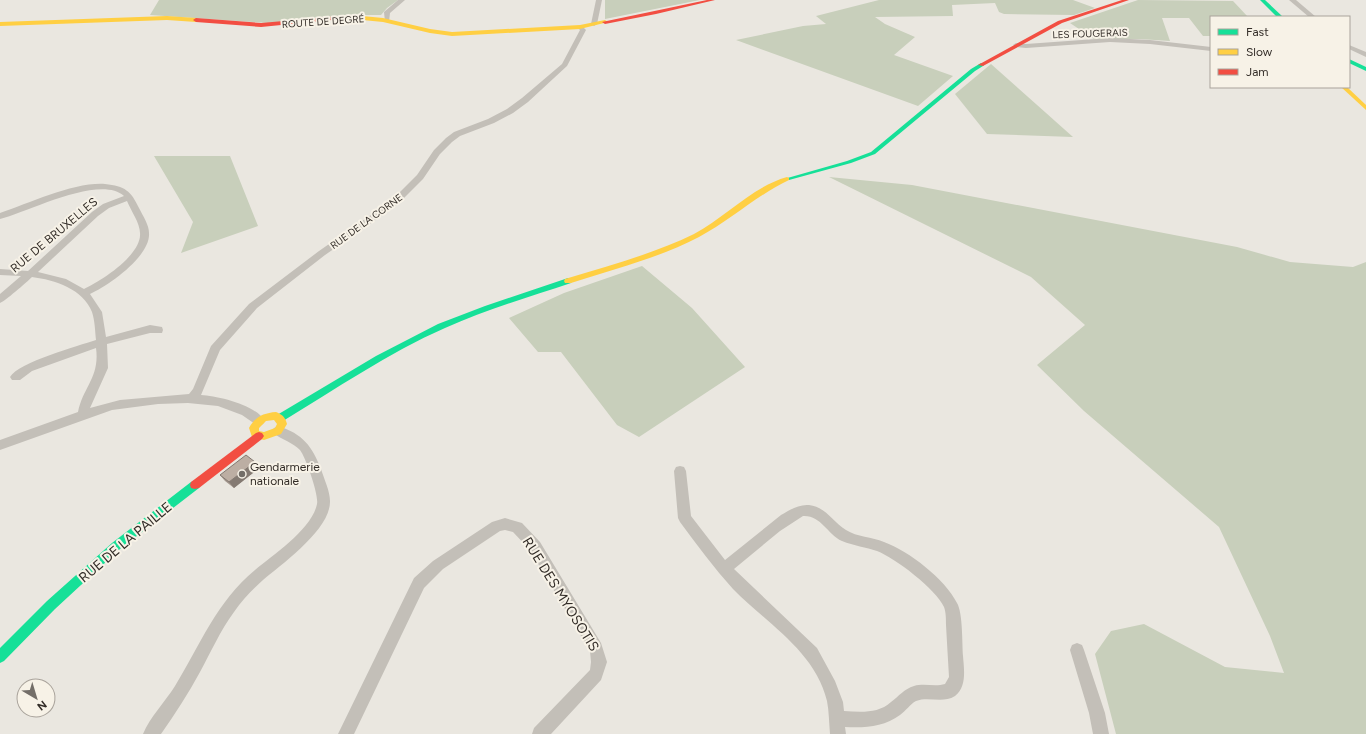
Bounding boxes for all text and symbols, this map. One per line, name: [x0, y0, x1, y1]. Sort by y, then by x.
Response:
street label: ROUTE DE DEGRÉ: [281, 12, 365, 31]
legend: [1210, 16, 1350, 88]
text: Fast: [1246, 25, 1269, 39]
street label: LES FOUGERAIS: [1052, 26, 1128, 41]
text: Slow: [1246, 45, 1273, 59]
text: Jam: [1246, 65, 1269, 79]
street label: RUE DE LA CORNE: [328, 191, 405, 252]
street label: RUE DE BRUXELLES: [8, 195, 100, 275]
place label: Gendarmerie nationale: [250, 460, 320, 488]
marker: Gendarmerie nationale: [237, 469, 247, 479]
street label: RUE DE LA PAILLE: [75, 499, 175, 586]
street label: RUE DES MYOSOTIS: [519, 534, 602, 654]
north arrow: [16, 678, 56, 718]
text: N: [34, 698, 49, 713]

